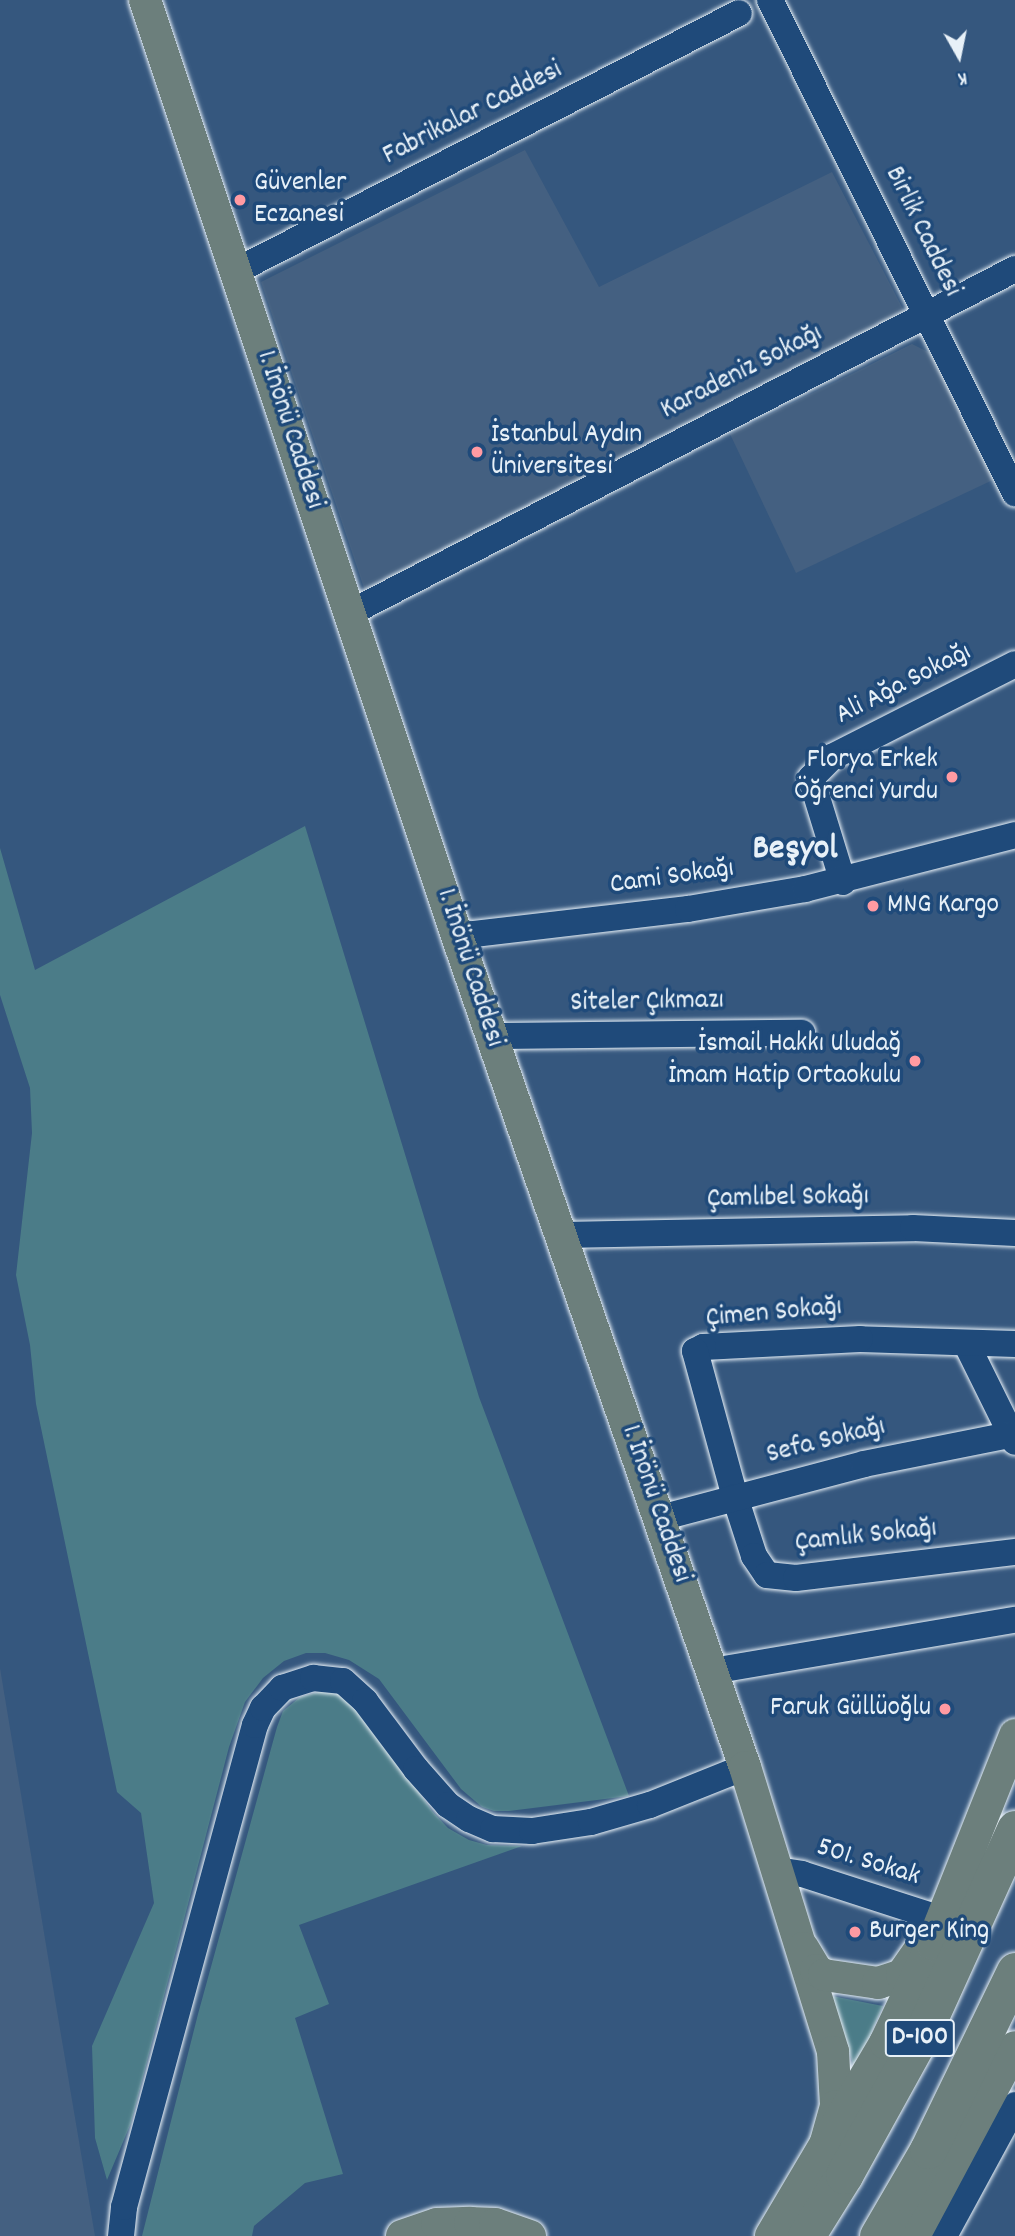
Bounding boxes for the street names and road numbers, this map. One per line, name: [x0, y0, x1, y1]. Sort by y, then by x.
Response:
street label: Fabrikalar Caddesi: [378, 54, 568, 174]
street label: Birlik Caddesi: [876, 161, 968, 303]
street label: Karadeniz Sokağı: [656, 318, 828, 428]
street label: 1. İnönü Caddesi: [248, 347, 330, 513]
street label: Ali Ağa Sokağı: [831, 637, 977, 733]
street label: Cami Sokağı: [608, 853, 736, 903]
street label: 1. İnönü Caddesi: [428, 885, 510, 1051]
street label: Siteler Çıkmazı: [570, 985, 724, 1021]
street label: Çamlıbel Sokağı: [707, 1181, 869, 1217]
street label: Çimen Sokağı: [705, 1291, 843, 1337]
street label: Sefa Sokağı: [763, 1411, 889, 1473]
street label: 1. İnönü Caddesi: [612, 1421, 698, 1587]
street label: Çamlık Sokağı: [794, 1513, 938, 1561]
street label: 501. Sokak: [812, 1831, 924, 1895]
road number: D-100: [883, 2016, 957, 2060]

